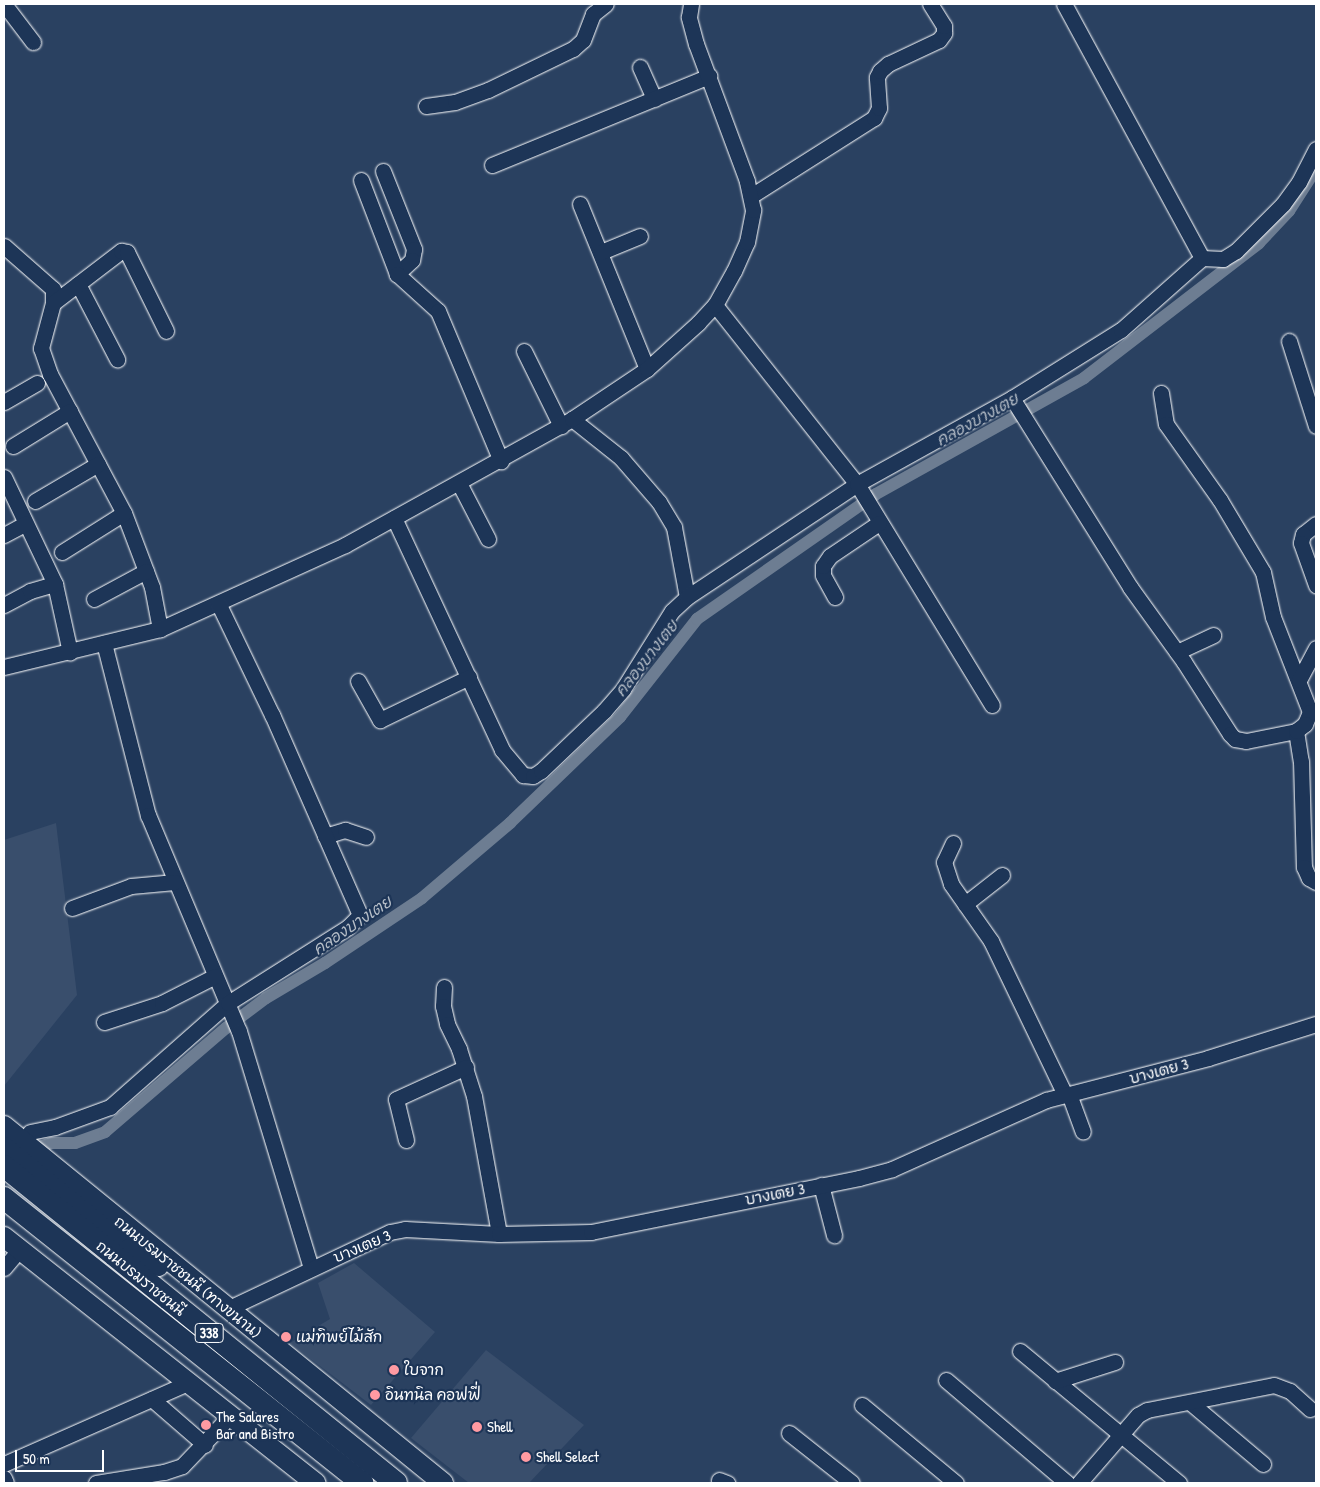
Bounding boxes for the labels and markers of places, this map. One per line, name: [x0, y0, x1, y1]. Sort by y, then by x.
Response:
place label: แม่ทิพย์ไม้สัก: [296, 1328, 382, 1346]
marker: แม่ทิพย์ไม้สัก: [280, 1331, 292, 1343]
place label: ใบจาก: [404, 1361, 444, 1379]
marker: ใบจาก: [388, 1364, 400, 1376]
place label: อินทนิล คอฟฟี่: [385, 1386, 481, 1404]
marker: อินทนิล คอฟฟี่: [369, 1389, 381, 1401]
place label: The Salares Bar and Bistro: [216, 1407, 294, 1442]
place label: Shell: [487, 1418, 513, 1436]
marker: The Salares Bar and Bistro: [200, 1419, 212, 1431]
marker: Shell: [471, 1421, 483, 1433]
place label: Shell Select: [536, 1448, 599, 1466]
marker: Shell Select: [520, 1451, 532, 1463]

